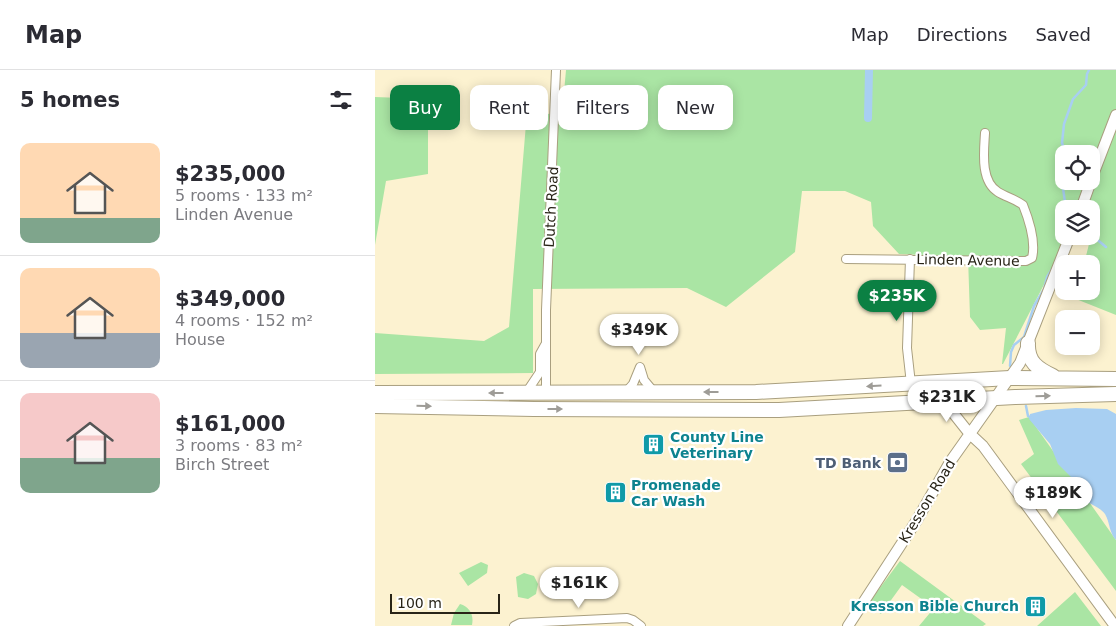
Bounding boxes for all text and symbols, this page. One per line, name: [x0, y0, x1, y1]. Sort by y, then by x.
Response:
text: Map: [25, 21, 82, 49]
text: Map: [851, 24, 889, 45]
text: Directions: [917, 24, 1007, 45]
text: Saved: [1035, 24, 1091, 45]
chip: Buy: [390, 85, 460, 130]
chip: Rent: [470, 85, 548, 130]
chip: Filters: [558, 85, 648, 130]
chip: New: [658, 85, 733, 130]
icon: filters: [327, 86, 355, 114]
text: 5 homes: [20, 88, 120, 112]
map controls: [1055, 145, 1100, 355]
button: locate: [1055, 145, 1100, 190]
text: $235,000: [175, 162, 285, 186]
icon: home: [60, 163, 120, 223]
street label: Dutch Road: [541, 166, 561, 248]
text: 5 rooms · 133 m²: [175, 186, 313, 205]
button: layers: [1055, 200, 1100, 245]
text: Linden Avenue: [175, 205, 293, 224]
street label: Linden Avenue: [916, 251, 1020, 269]
button: +: [1055, 255, 1100, 300]
pin: $235K: [862, 280, 932, 322]
text: $235K: [869, 286, 925, 305]
text: $349,000: [175, 287, 285, 311]
icon: home: [60, 288, 120, 348]
button: −: [1055, 310, 1100, 355]
text: 4 rooms · 152 m²: [175, 311, 313, 330]
pin: $349K: [604, 314, 674, 356]
text: $349K: [611, 320, 667, 339]
text: House: [175, 330, 225, 349]
pin: $231K: [912, 380, 982, 423]
one-way arrow: [865, 383, 881, 391]
text: $231K: [919, 387, 975, 406]
one-way arrow: [703, 388, 719, 396]
one-way arrow: [488, 389, 504, 397]
one-way arrow: [1035, 392, 1051, 400]
one-way arrow: [416, 402, 432, 410]
one-way arrow: [547, 405, 563, 413]
text: $161,000: [175, 412, 285, 436]
icon: home: [60, 413, 120, 473]
place label: County Line Veterinary: [670, 429, 764, 461]
building icon: County Line Veterinary: [642, 433, 666, 457]
text: 3 rooms · 83 m²: [175, 436, 303, 455]
bank icon: TD Bank: [885, 451, 909, 475]
text: Birch Street: [175, 455, 269, 474]
place label: TD Bank: [816, 455, 882, 471]
street label: Kresson Road: [896, 456, 958, 546]
pin: $189K: [1018, 476, 1088, 519]
place label: Promenade Car Wash: [631, 477, 721, 509]
building icon: Promenade Car Wash: [603, 481, 627, 505]
text: $189K: [1025, 483, 1081, 502]
pin: $161K: [544, 566, 614, 609]
text: $161K: [551, 573, 607, 592]
scale bar: [390, 591, 500, 614]
building icon: Kresson Bible Church: [1023, 594, 1047, 618]
text: 100 m: [397, 595, 442, 611]
place label: Kresson Bible Church: [851, 598, 1019, 614]

